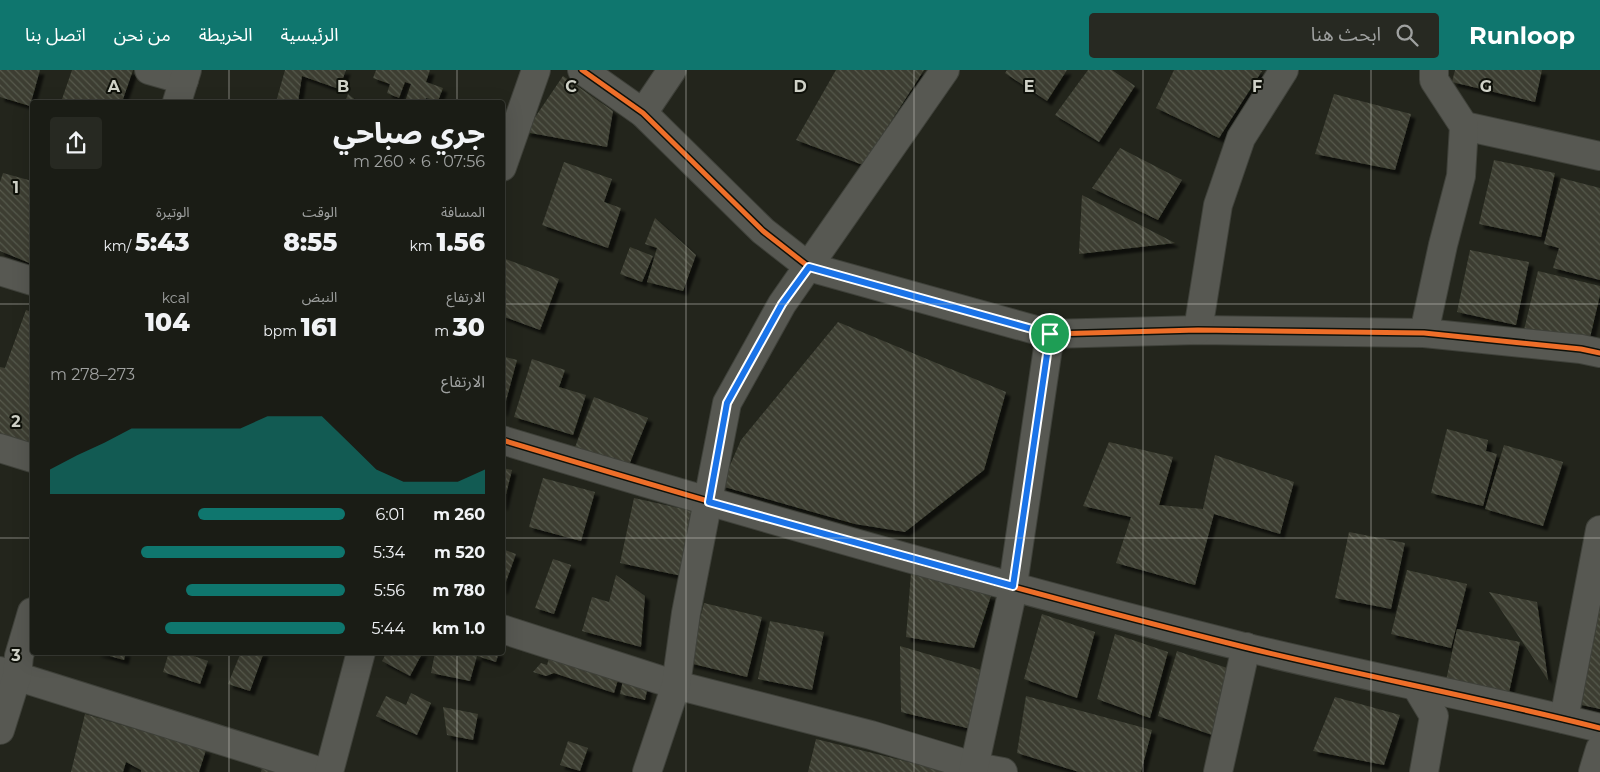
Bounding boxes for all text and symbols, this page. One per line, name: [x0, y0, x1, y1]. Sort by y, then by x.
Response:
search box: [1089, 13, 1439, 58]
icon: search: [1393, 21, 1421, 49]
text: Runloop: [1469, 21, 1575, 50]
text: ابحث هنا: [1311, 23, 1381, 46]
text: اتصل بنا: [25, 24, 86, 46]
text: من نحن: [114, 24, 171, 46]
text: الخريطة: [199, 24, 253, 46]
text: الرئيسية: [281, 24, 338, 46]
text: A: [107, 77, 121, 96]
text: B: [337, 77, 349, 96]
text: C: [565, 77, 577, 96]
text: D: [793, 77, 807, 96]
text: E: [1024, 77, 1034, 96]
text: F: [1252, 77, 1262, 96]
text: G: [1480, 77, 1492, 96]
text: جري صباحي: [333, 116, 485, 150]
button: share: [50, 117, 102, 169]
text: 07:56 · 6 × 260 m: [353, 152, 485, 171]
text: 1: [13, 178, 19, 197]
text: الوتيرة: [156, 203, 190, 221]
text: الوقت: [302, 203, 337, 221]
text: المسافة: [441, 203, 485, 221]
text: 5:43: [135, 227, 190, 257]
text: 8:55: [283, 227, 337, 257]
text: 1.56: [436, 227, 485, 257]
text: /km: [103, 237, 135, 255]
text: km: [410, 237, 436, 255]
text: النبض: [302, 288, 337, 306]
text: الارتفاع: [447, 288, 485, 306]
text: kcal: [162, 289, 190, 307]
text: 104: [145, 307, 190, 337]
text: 161: [301, 312, 337, 342]
text: 30: [453, 312, 485, 342]
pin: [1029, 313, 1071, 355]
icon: arrive: [1036, 320, 1064, 348]
text: bpm: [263, 322, 301, 340]
text: m: [434, 322, 453, 340]
text: 273–278 m: [50, 365, 135, 384]
text: الارتفاع: [441, 372, 485, 391]
text: 2: [11, 412, 21, 431]
text: 6:01: [375, 505, 405, 524]
text: 260 m: [433, 505, 485, 524]
text: 5:34: [373, 543, 405, 562]
text: 520 m: [434, 543, 485, 562]
text: 5:56: [374, 581, 405, 600]
text: 780 m: [433, 581, 485, 600]
text: 5:44: [371, 619, 405, 638]
text: 1.0 km: [432, 619, 485, 638]
text: 3: [10, 646, 21, 665]

